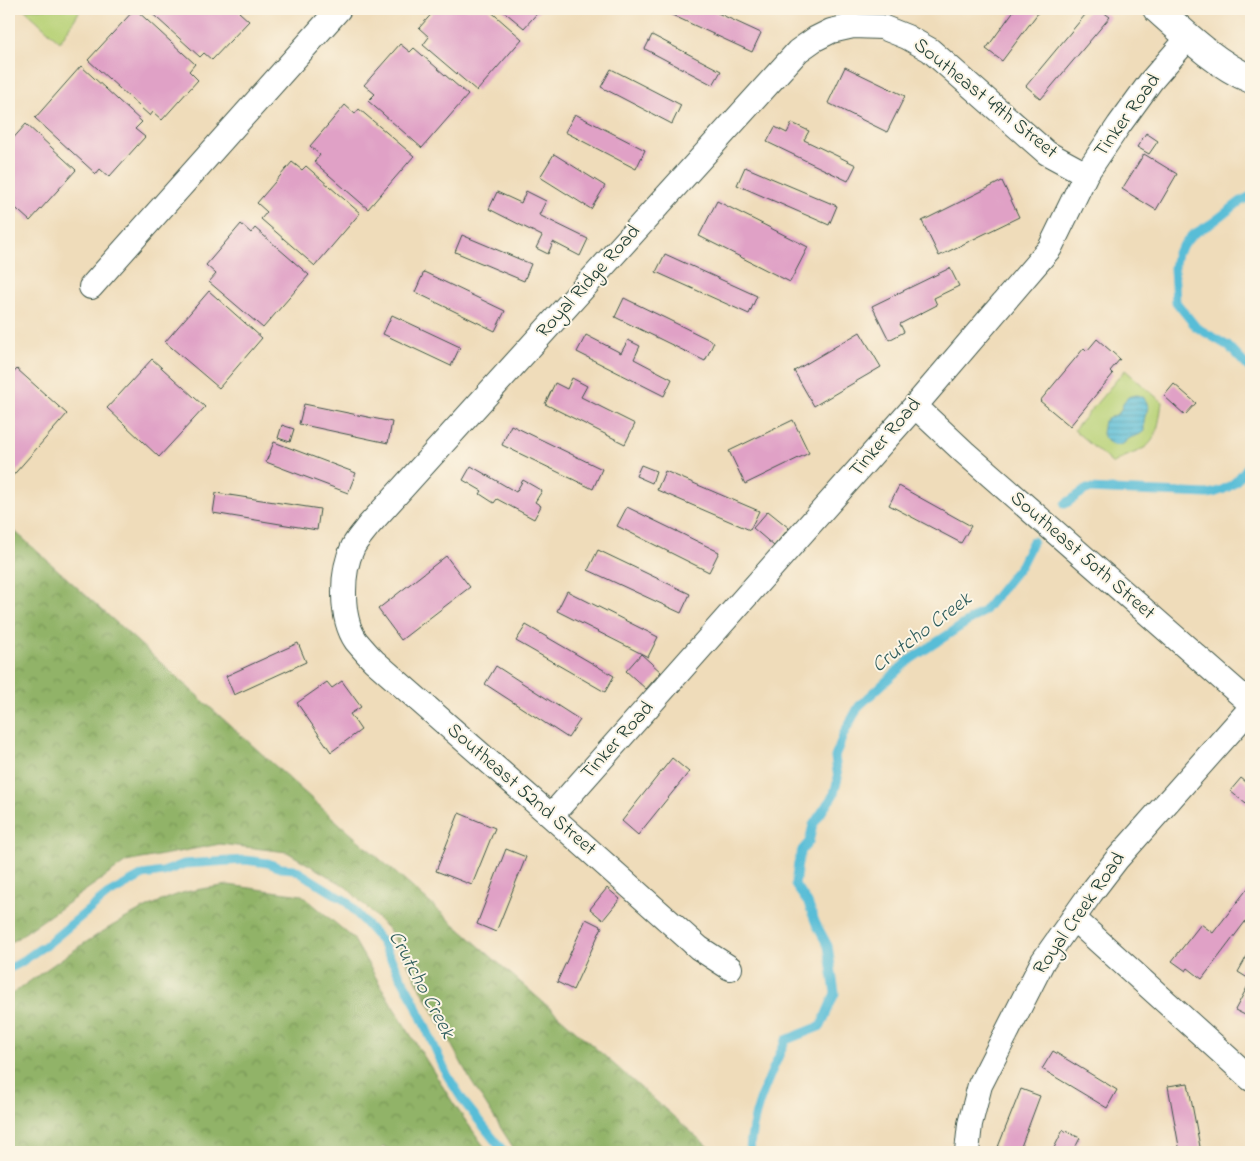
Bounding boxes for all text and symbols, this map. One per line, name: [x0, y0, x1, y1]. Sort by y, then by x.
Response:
street label: Southeast 49th Street: [907, 32, 1064, 167]
street label: Tinker Road: [1088, 68, 1168, 164]
street label: Royal Ridge Road: [530, 219, 649, 346]
street label: Tinker Road: [843, 392, 929, 484]
street label: Southeast 50th Street: [1003, 485, 1161, 628]
water label: Crutcho Creek: [866, 585, 979, 681]
street label: Tinker Road: [575, 695, 661, 787]
street label: Southeast 52nd Street: [440, 717, 603, 864]
street label: Royal Creek Road: [1027, 847, 1133, 981]
water label: Crutcho Creek: [380, 926, 462, 1045]

